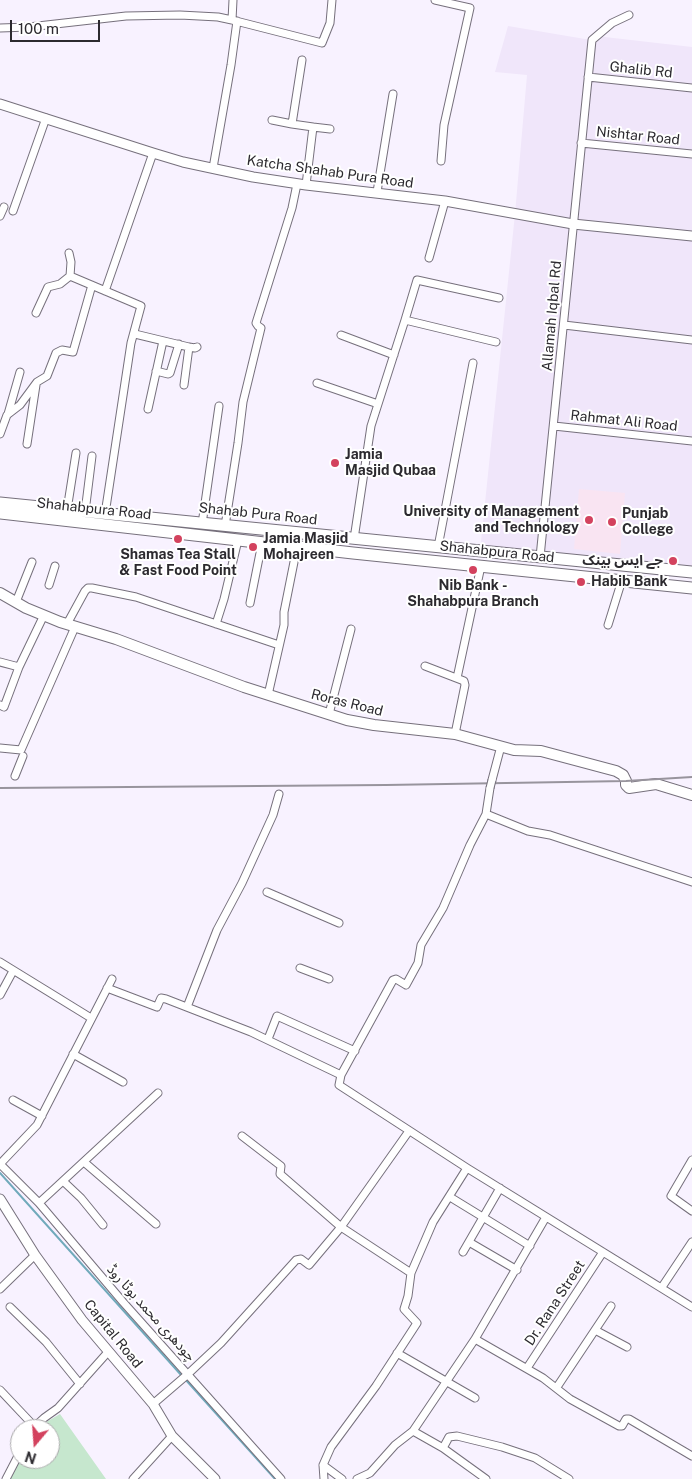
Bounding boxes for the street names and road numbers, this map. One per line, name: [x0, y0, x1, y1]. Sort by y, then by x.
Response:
street label: Ghalib Rd: [609, 58, 673, 82]
street label: Nishtar Road: [595, 123, 681, 149]
street label: Katcha Shahab Pura Road: [246, 152, 414, 192]
street label: Allamah Iqbal Rd: [539, 260, 565, 372]
street label: Rahmat Ali Road: [570, 407, 678, 435]
street label: Shahabpura Road: [36, 495, 152, 523]
street label: Shahab Pura Road: [198, 499, 318, 529]
street label: Shahabpura Road: [439, 538, 555, 566]
street label: Roras Road: [309, 686, 385, 720]
street label: Dr. Rana Street: [521, 1257, 589, 1349]
street label: چودھری محمد بوٹا روڈ: [103, 1261, 199, 1365]
street label: Capital Road: [80, 1296, 146, 1372]

